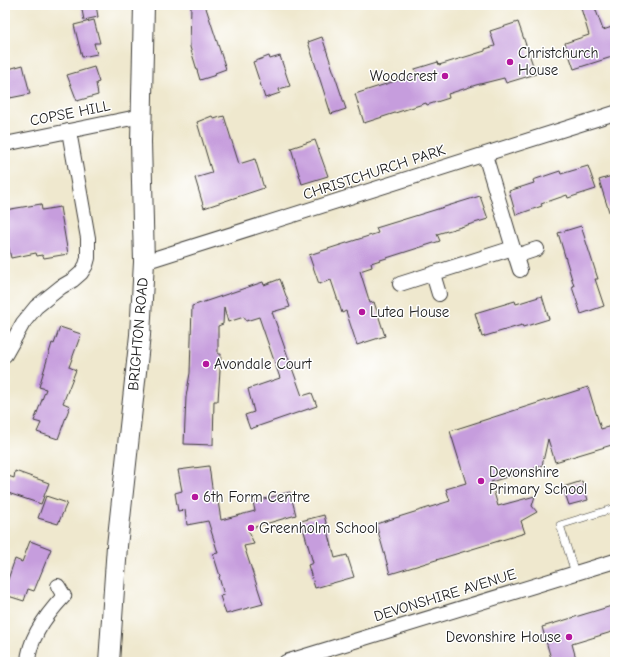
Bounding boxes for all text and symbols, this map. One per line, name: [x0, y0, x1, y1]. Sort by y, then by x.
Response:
place label: Christchurch House: [518, 44, 598, 79]
marker: Christchurch House: [505, 57, 515, 67]
place label: Woodcrest: [370, 67, 438, 85]
marker: Woodcrest: [440, 71, 450, 81]
street label: COPSE HILL: [28, 96, 112, 130]
street label: CHRISTCHURCH PARK: [301, 140, 448, 203]
street label: BRIGHTON ROAD: [124, 277, 152, 391]
place label: Lutea House: [370, 303, 450, 321]
marker: Lutea House: [357, 307, 367, 317]
place label: Avondale Court: [214, 355, 312, 373]
marker: Avondale Court: [201, 359, 211, 369]
place label: Devonshire Primary School: [489, 463, 587, 498]
marker: Devonshire Primary School: [476, 476, 486, 486]
place label: 6th Form Centre: [203, 488, 311, 506]
marker: 6th Form Centre: [190, 492, 200, 502]
place label: Greenholm School: [259, 519, 378, 537]
marker: Greenholm School: [246, 523, 256, 533]
street label: DEVONSHIRE AVENUE: [372, 565, 518, 625]
place label: Devonshire House: [446, 628, 561, 646]
marker: Devonshire House: [564, 632, 574, 642]

